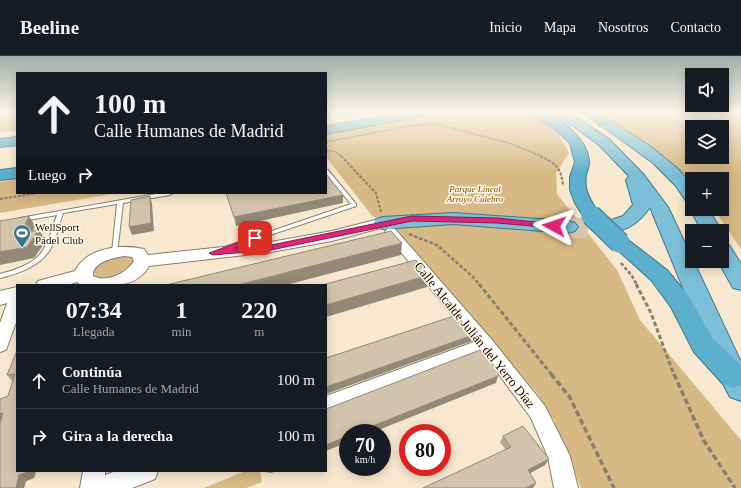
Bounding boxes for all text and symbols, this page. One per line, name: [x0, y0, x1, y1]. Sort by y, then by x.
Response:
text: Beeline: [20, 17, 79, 38]
text: Inicio: [489, 20, 522, 35]
text: Mapa: [544, 20, 576, 35]
text: Nosotros: [598, 20, 648, 35]
text: Contacto: [670, 20, 721, 35]
map controls: [685, 68, 729, 268]
button: sound: [685, 68, 729, 112]
icon: ahead: [28, 88, 80, 140]
text: 100 m: [94, 88, 166, 119]
button: layers: [685, 120, 729, 164]
text: Calle Humanes de Madrid: [94, 121, 283, 141]
icon: right: [74, 164, 96, 186]
text: Luego: [28, 167, 66, 183]
button: +: [685, 172, 729, 216]
park label: Parque Lineal Arroyo Culebro: [446, 184, 504, 204]
position arrow: [533, 205, 575, 247]
place label: WellSport Pádel Club: [35, 221, 84, 246]
pin: [238, 221, 272, 255]
sports icon: WellSport Pádel Club: [12, 223, 32, 248]
button: −: [685, 224, 729, 268]
icon: arrive: [244, 227, 266, 249]
street label: Calle Alcalde Julián del Yerro Díaz: [411, 259, 539, 411]
text: 07:34: [66, 297, 122, 323]
text: 1: [175, 297, 187, 323]
text: 220: [241, 297, 277, 323]
text: Llegada: [73, 324, 115, 339]
text: min: [171, 324, 192, 339]
text: m: [254, 324, 264, 339]
text: Continúa: [62, 364, 122, 380]
icon: ahead: [28, 370, 50, 392]
text: 100 m: [277, 372, 315, 388]
text: Calle Humanes de Madrid: [62, 381, 199, 396]
speed limit sign: 80: [399, 424, 451, 476]
icon: right: [28, 426, 50, 448]
text: Gira a la derecha: [62, 428, 173, 444]
text: 100 m: [277, 428, 315, 444]
text: 70: [355, 434, 375, 456]
text: km/h: [355, 454, 375, 465]

